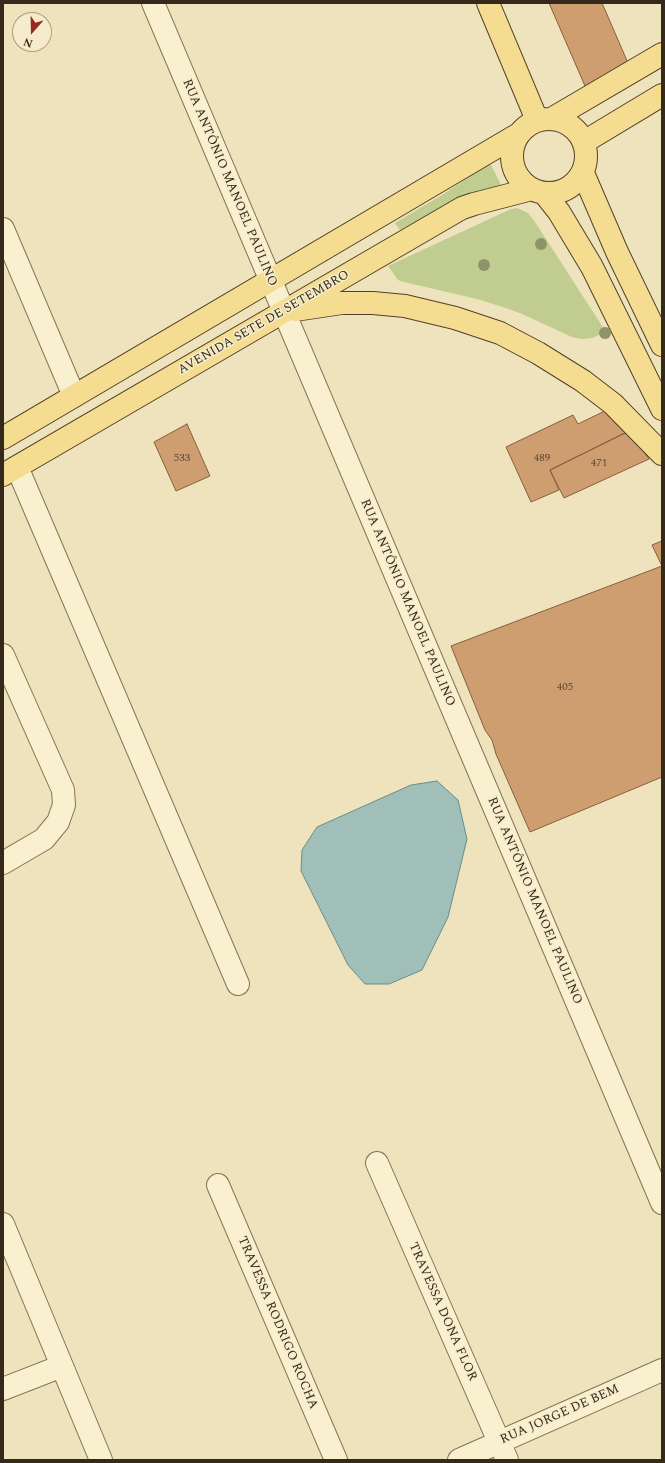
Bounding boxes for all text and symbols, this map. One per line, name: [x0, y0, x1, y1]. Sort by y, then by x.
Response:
north arrow: [12, 12, 52, 52]
text: N: [21, 33, 35, 52]
street label: RUA ANTÔNIO MANOEL PAULINO: [178, 77, 280, 289]
street label: AVENIDA SETE DE SETEMBRO: [176, 267, 352, 379]
house number: 533: [174, 452, 190, 466]
house number: 489: [534, 452, 550, 466]
house number: 471: [591, 457, 607, 471]
street label: RUA ANTÔNIO MANOEL PAULINO: [356, 497, 458, 709]
house number: 405: [557, 681, 573, 695]
street label: RUA ANTÔNIO MANOEL PAULINO: [483, 795, 585, 1007]
street label: TRAVESSA RODRIGO ROCHA: [233, 1234, 321, 1412]
street label: TRAVESSA DONA FLOR: [404, 1240, 480, 1384]
street label: RUA JORGE DE BEM: [498, 1382, 622, 1448]

